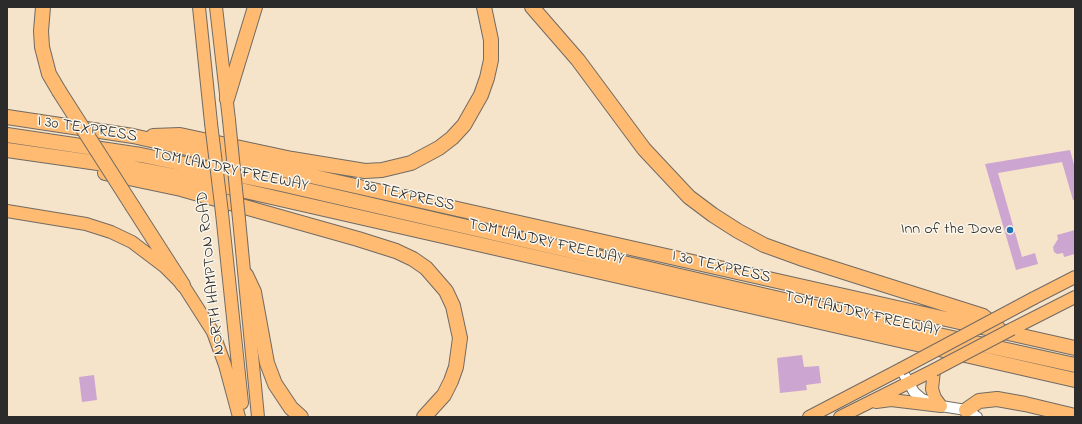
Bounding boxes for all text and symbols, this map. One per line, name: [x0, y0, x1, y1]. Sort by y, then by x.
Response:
street label: I 30 TEXPRESS: [36, 113, 138, 147]
street label: TOM LANDRY FREEWAY: [150, 145, 310, 197]
street label: I 30 TEXPRESS: [354, 175, 456, 217]
street label: NORTH HAMPTON ROAD: [194, 190, 230, 356]
street label: TOM LANDRY FREEWAY: [466, 216, 626, 270]
place label: Inn of the Dove: [901, 220, 1002, 240]
marker: Inn of the Dove: [1005, 225, 1015, 235]
street label: I 30 TEXPRESS: [670, 247, 772, 289]
street label: TOM LANDRY FREEWAY: [782, 288, 942, 342]

